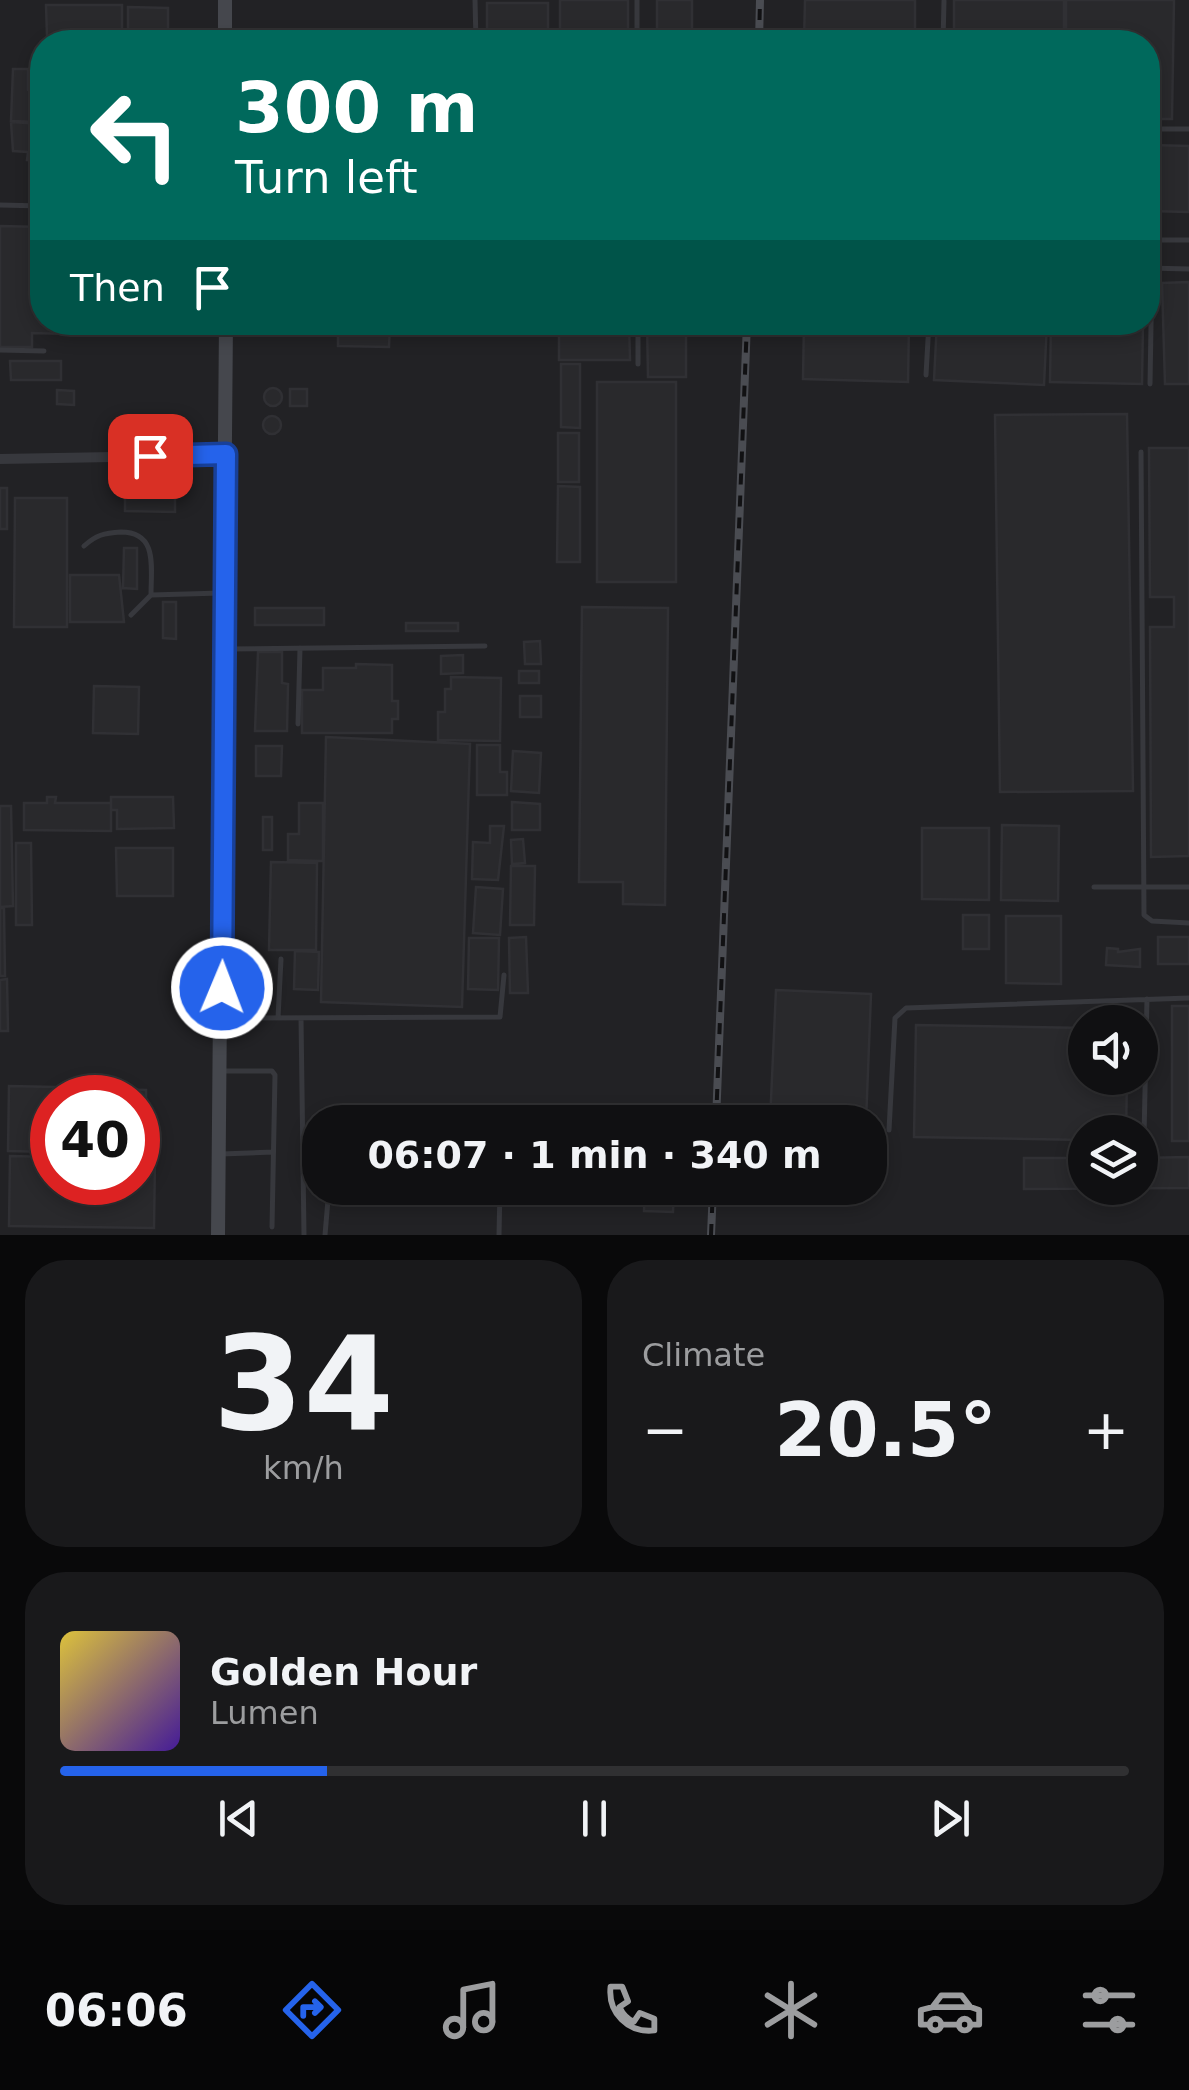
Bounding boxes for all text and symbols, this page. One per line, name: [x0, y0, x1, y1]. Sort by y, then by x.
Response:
text: 300 m: [235, 67, 478, 149]
icon: left: [70, 70, 200, 200]
text: Turn left: [235, 151, 418, 204]
icon: arrive: [185, 260, 240, 315]
text: Then: [70, 266, 165, 310]
pin: [108, 414, 193, 499]
icon: arrive: [123, 429, 178, 484]
position arrow: [170, 936, 274, 1040]
map controls: [1068, 1005, 1158, 1205]
button: sound: [1068, 1005, 1158, 1095]
speed limit sign: 40: [30, 1075, 160, 1205]
button: layers: [1068, 1115, 1158, 1205]
text: 06:07 · 1 min · 340 m: [367, 1133, 822, 1177]
text: 34: [213, 1308, 394, 1460]
text: Climate: [642, 1336, 765, 1374]
text: 20.5°: [774, 1386, 997, 1474]
text: −: [642, 1398, 688, 1462]
text: +: [1083, 1398, 1129, 1462]
text: km/h: [263, 1449, 344, 1487]
text: Golden Hour: [210, 1650, 477, 1694]
text: Lumen: [210, 1694, 319, 1732]
icon: previous: [211, 1791, 266, 1846]
icon: pause: [567, 1791, 622, 1846]
icon: next: [923, 1791, 978, 1846]
icon: directions: [277, 1975, 347, 2045]
icon: music: [437, 1975, 507, 2045]
icon: phone: [596, 1975, 666, 2045]
icon: climate: [756, 1975, 826, 2045]
icon: car: [915, 1975, 985, 2045]
icon: filters: [1074, 1975, 1144, 2045]
text: 06:06: [45, 1984, 188, 2037]

